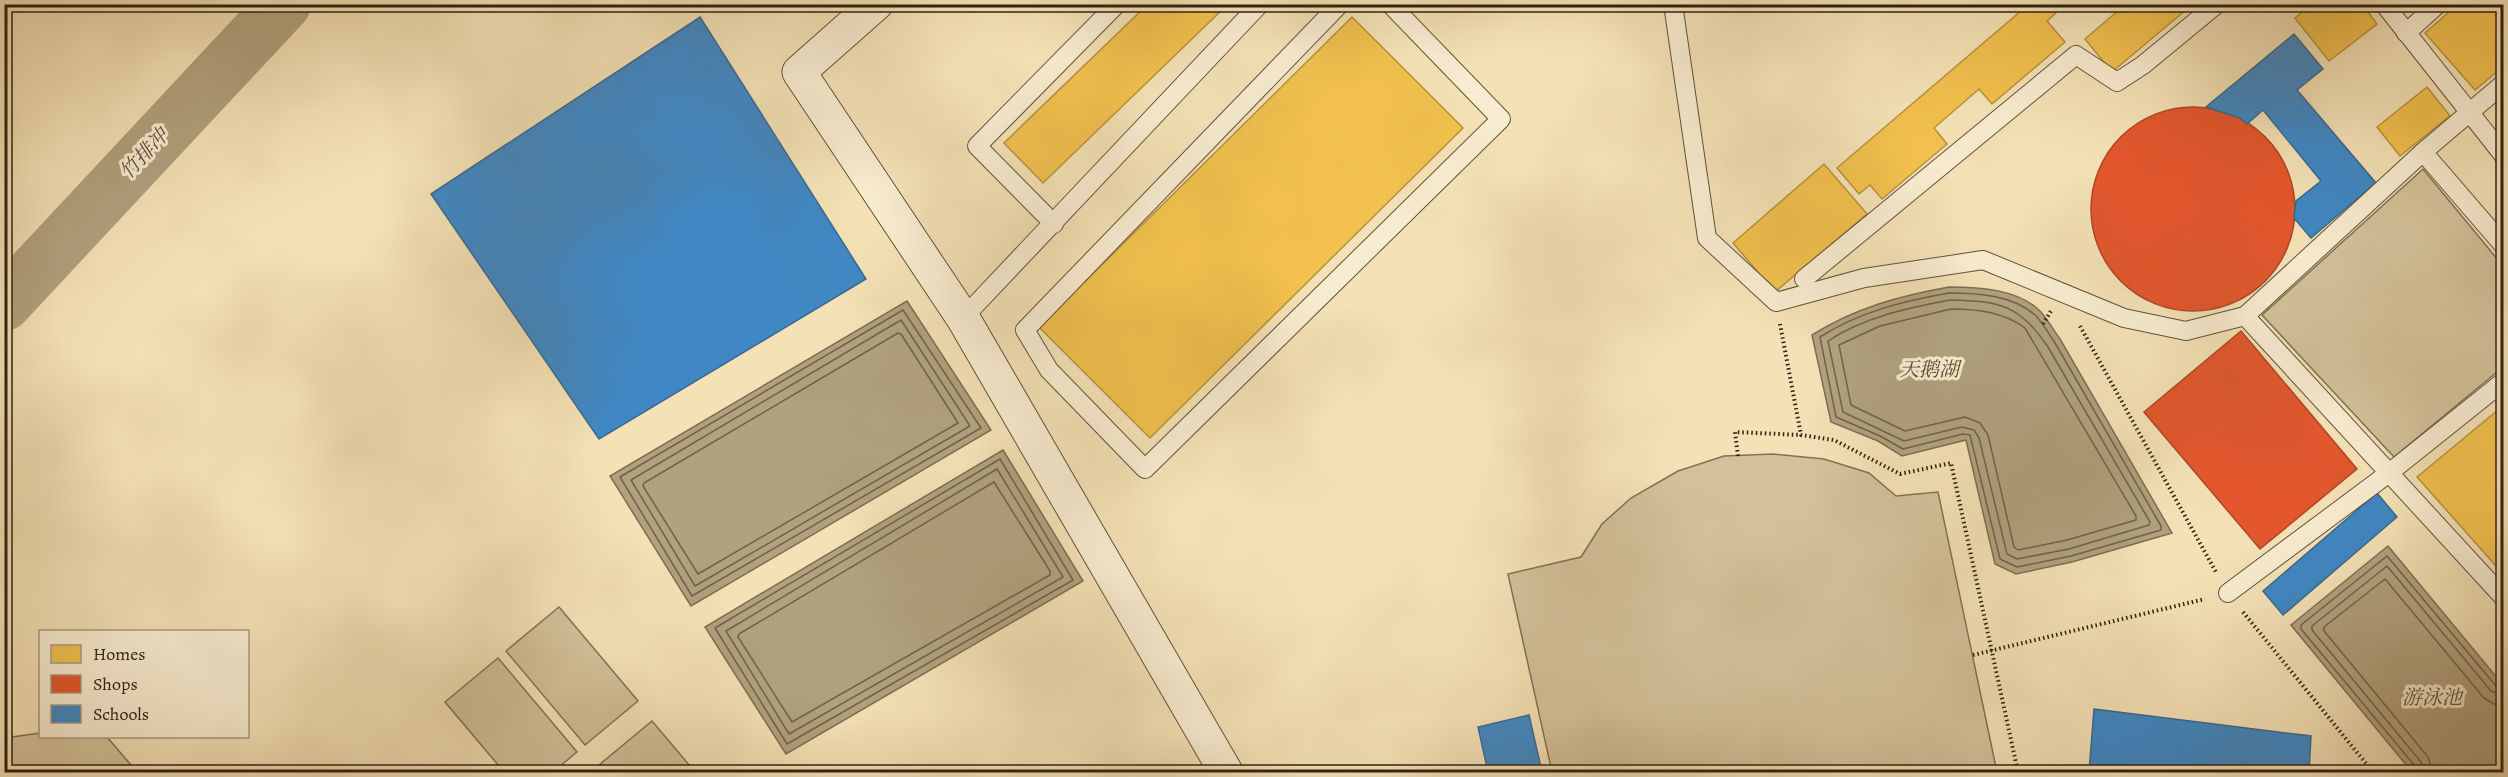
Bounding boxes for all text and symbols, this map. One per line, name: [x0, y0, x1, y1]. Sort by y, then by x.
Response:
water label: 竹排冲: [114, 121, 176, 185]
water label: 天鹅湖: [1899, 356, 1962, 383]
legend: [39, 630, 249, 738]
text: Homes: [93, 642, 145, 666]
text: Shops: [93, 672, 138, 696]
water label: 游泳池: [2402, 684, 2464, 711]
text: Schools: [93, 702, 149, 726]

